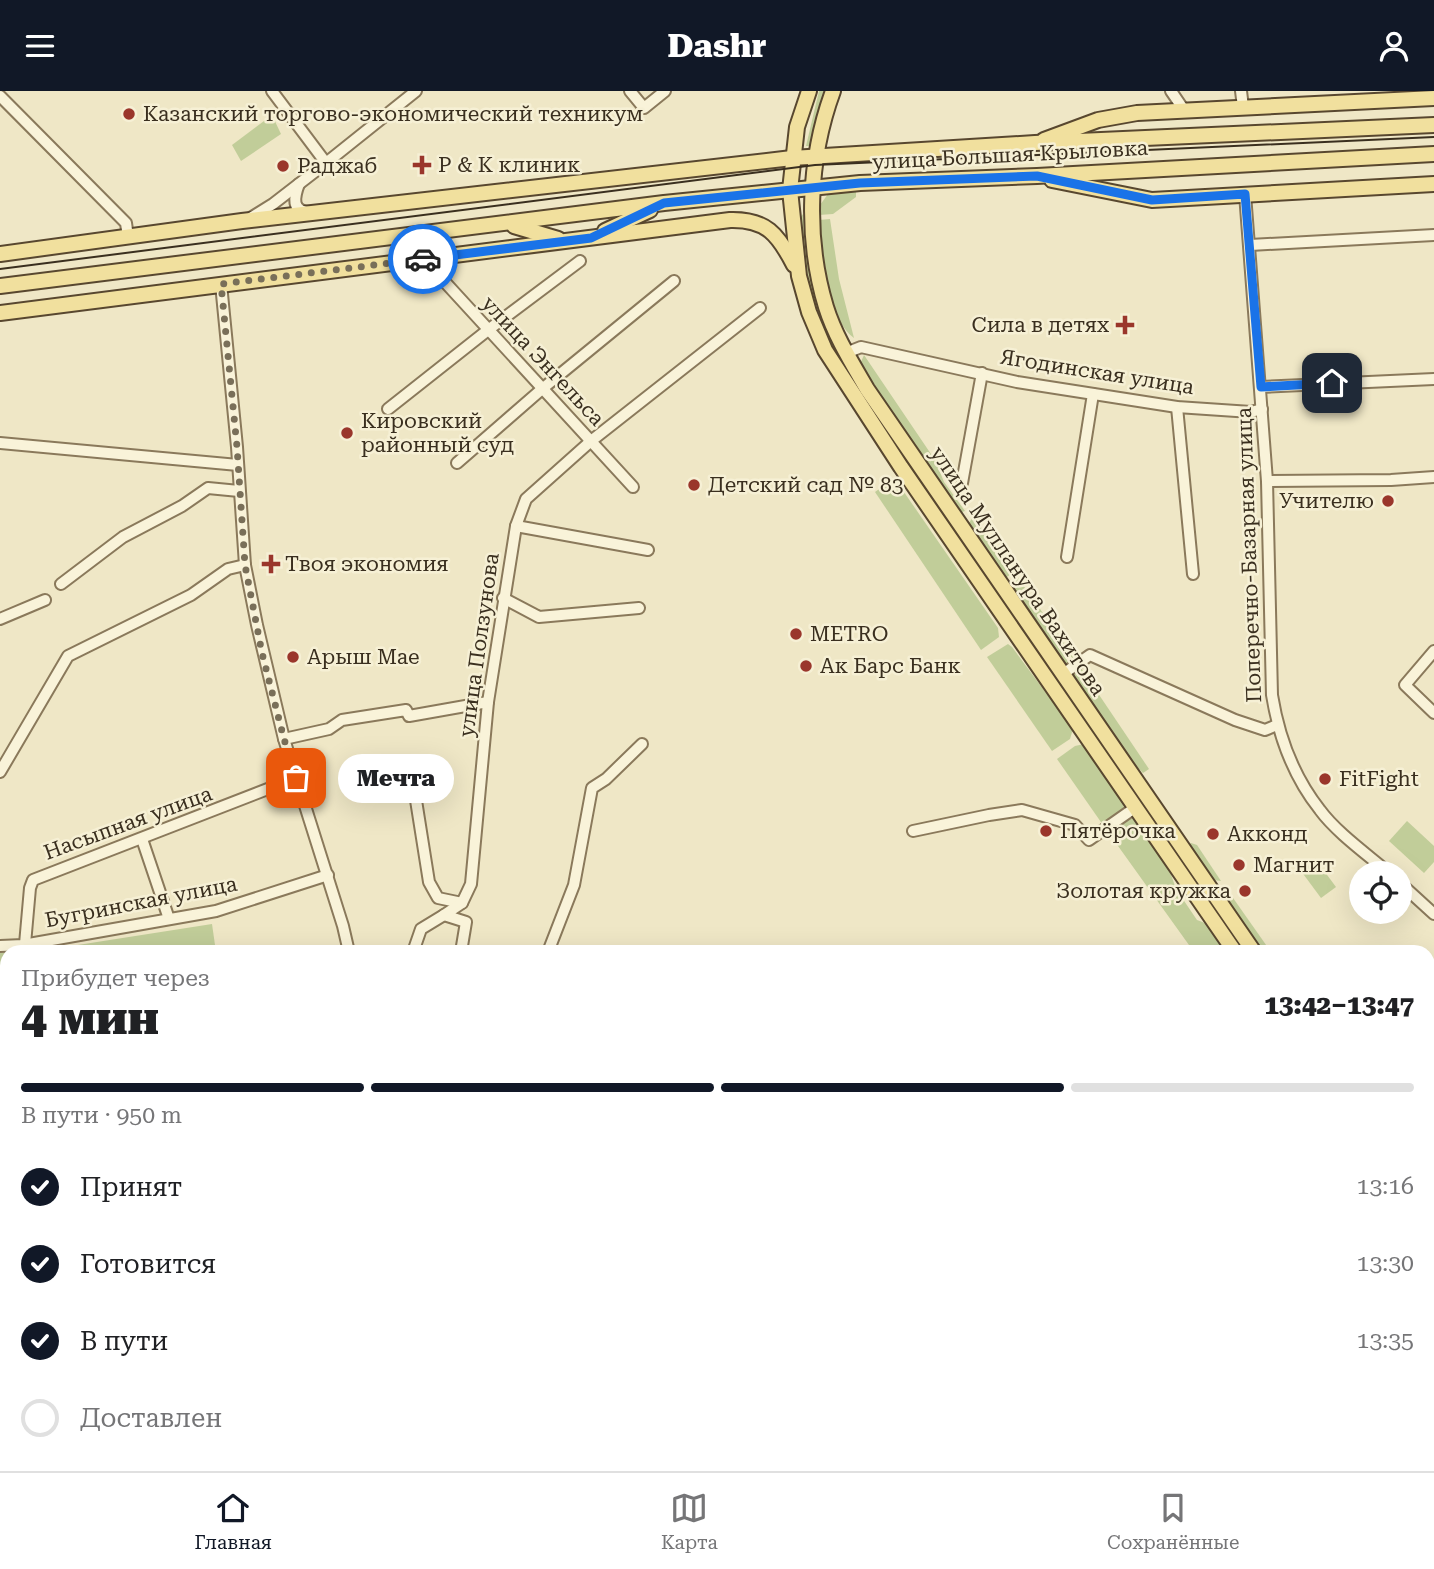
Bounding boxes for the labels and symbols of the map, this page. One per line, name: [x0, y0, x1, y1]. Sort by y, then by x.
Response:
place label: Казанский торгово-экономический техникум: [143, 102, 643, 126]
marker: Казанский торгово-экономический техникум: [121, 106, 137, 122]
street label: улица Большая Крыловка: [871, 136, 1149, 174]
place label: Р & К клиник: [438, 153, 580, 177]
place label: Раджаб: [297, 154, 377, 178]
marker: Р & К клиник: [412, 155, 432, 175]
marker: Раджаб: [275, 158, 291, 174]
courier: [388, 224, 458, 294]
street label: улица Энгельса: [477, 291, 610, 431]
place label: Сила в детях: [972, 313, 1109, 337]
marker: Сила в детях: [1115, 315, 1135, 335]
street label: Ягодинская улица: [998, 345, 1196, 399]
pin: [1302, 353, 1362, 413]
street label: Поперечно-Базарная улица: [1232, 406, 1266, 703]
place label: Кировский районный суд: [361, 409, 514, 457]
marker: Кировский районный суд: [339, 425, 355, 441]
street label: улица Мулланура Вахитова: [925, 442, 1111, 701]
place label: Детский сад № 83: [708, 473, 904, 497]
marker: Детский сад № 83: [686, 477, 702, 493]
place label: Учителю: [1279, 489, 1374, 513]
marker: Учителю: [1380, 493, 1396, 509]
street label: улица Ползунова: [454, 551, 504, 739]
place label: Твоя экономия: [285, 552, 448, 576]
marker: Твоя экономия: [263, 556, 279, 572]
place label: METRO: [810, 622, 888, 646]
marker: METRO: [788, 626, 804, 642]
place label: Арыш Мае: [307, 645, 419, 669]
marker: Арыш Мае: [285, 649, 301, 665]
place label: Ак Барс Банк: [820, 654, 961, 678]
marker: Ак Барс Банк: [798, 658, 814, 674]
pin: [266, 748, 326, 808]
callout: Мечта: [338, 753, 453, 803]
place label: FitFight: [1339, 767, 1419, 791]
marker: FitFight: [1317, 771, 1333, 787]
street label: Насыпная улица: [41, 781, 216, 865]
place label: Пятёрочка: [1060, 819, 1176, 843]
place label: Акконд: [1227, 822, 1308, 846]
marker: Пятёрочка: [1038, 823, 1054, 839]
marker: Акконд: [1205, 826, 1221, 842]
place label: Магнит: [1253, 853, 1335, 877]
marker: Магнит: [1231, 857, 1247, 873]
street label: Бугринская улица: [43, 871, 240, 932]
place label: Золотая кружка: [1056, 879, 1232, 903]
marker: Золотая кружка: [1237, 883, 1253, 899]

